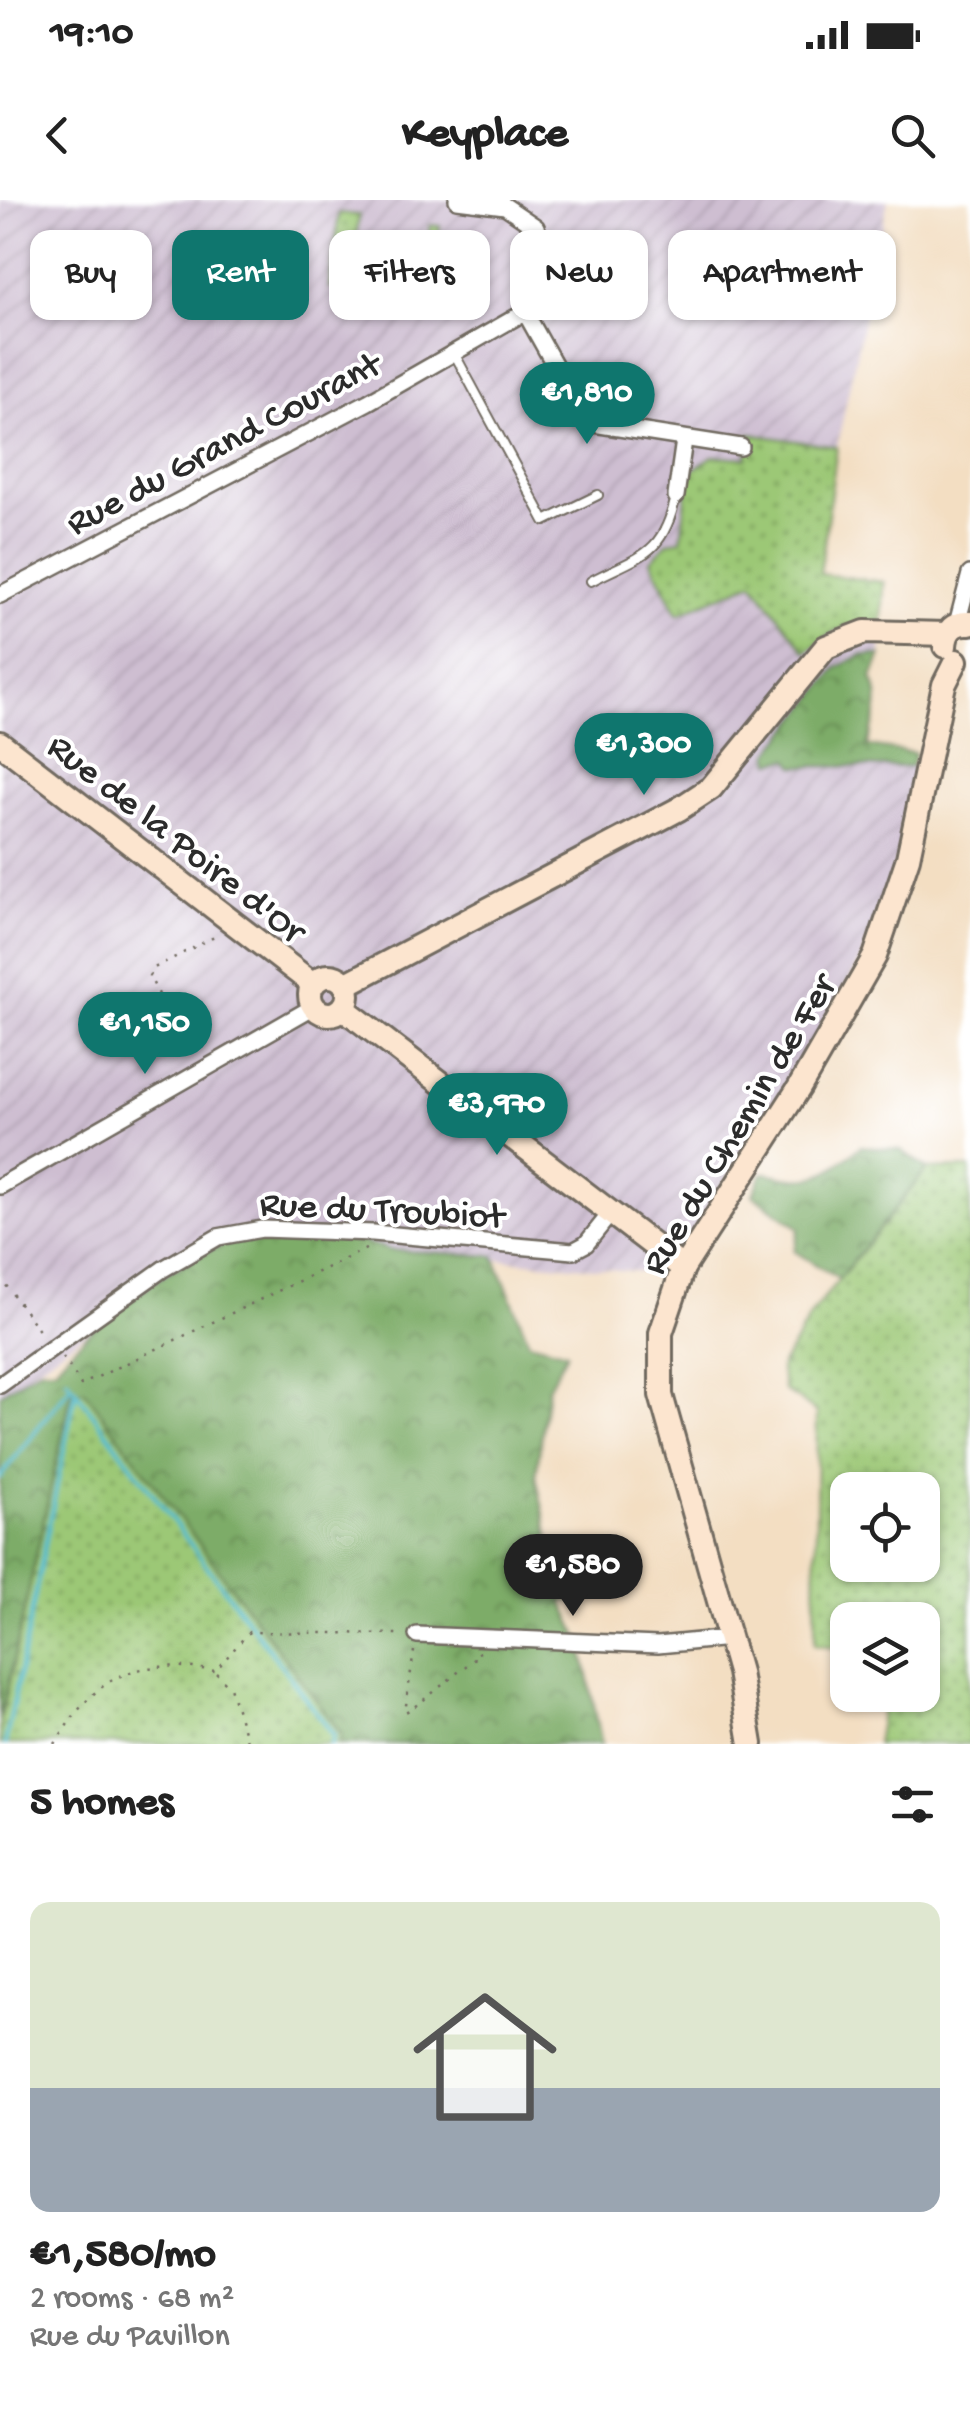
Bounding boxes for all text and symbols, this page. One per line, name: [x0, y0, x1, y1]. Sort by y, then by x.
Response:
text: 19:10: [50, 13, 133, 57]
icon: back: [30, 108, 85, 163]
icon: search: [885, 108, 940, 163]
text: Keyplace: [402, 109, 568, 162]
chip: Buy: [30, 230, 152, 320]
chip: Rent: [172, 230, 309, 320]
chip: Filters: [329, 230, 490, 320]
chip: New: [510, 230, 648, 320]
chip: Apartment: [668, 230, 896, 320]
street label: Rue du Grand Courant: [60, 343, 393, 548]
pin: €1,810: [506, 362, 668, 447]
text: €1,810: [542, 375, 632, 413]
pin: €1,300: [563, 713, 725, 798]
street label: Rue de la Poire d'Or: [37, 726, 315, 957]
text: €1,300: [597, 726, 691, 764]
street label: Rue du Chemin de Fer: [634, 965, 850, 1284]
pin: €1,150: [64, 992, 226, 1077]
text: €1,150: [100, 1005, 190, 1043]
pin: €3,970: [416, 1073, 578, 1158]
text: €3,970: [449, 1086, 545, 1124]
street label: Rue du Troubiot: [258, 1185, 508, 1242]
map controls: [830, 1472, 940, 1712]
button: locate: [830, 1472, 940, 1582]
pin: €1,580: [492, 1534, 654, 1619]
text: €1,580: [526, 1547, 620, 1585]
button: layers: [830, 1602, 940, 1712]
icon: filters: [885, 1777, 940, 1832]
text: 5 homes: [30, 1780, 173, 1829]
icon: home: [395, 1967, 575, 2147]
text: €1,580/mo: [30, 2232, 216, 2281]
text: 2 rooms · 68 m²: [30, 2281, 234, 2319]
text: Rue du Pavillon: [30, 2319, 230, 2357]

